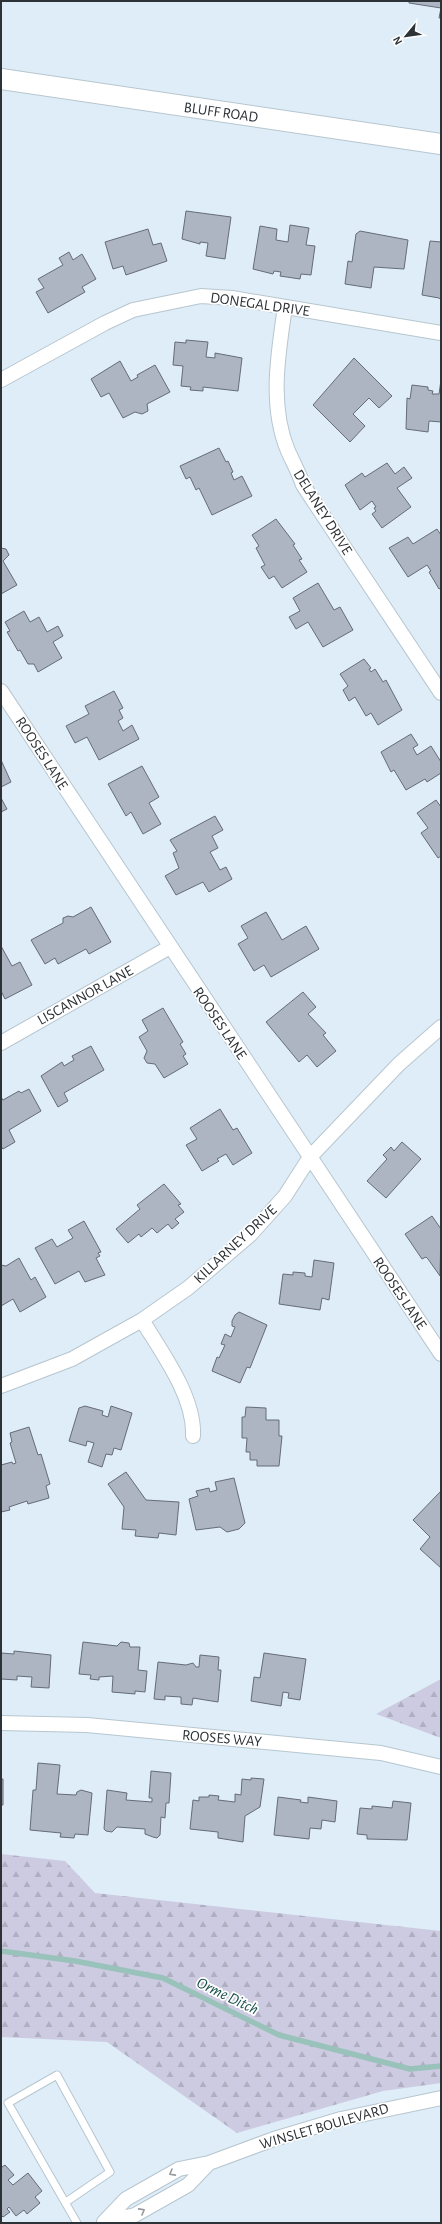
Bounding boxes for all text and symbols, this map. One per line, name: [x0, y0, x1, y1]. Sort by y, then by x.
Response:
north arrow: [386, 16, 426, 56]
text: N: [391, 35, 404, 47]
street label: BLUFF ROAD: [183, 100, 259, 125]
street label: DONEGAL DRIVE: [209, 290, 311, 319]
street label: DELANEY DRIVE: [290, 467, 355, 557]
street label: ROOSES LANE: [13, 714, 71, 792]
street label: LISCANNOR LANE: [35, 963, 136, 1028]
street label: ROOSES LANE: [190, 984, 249, 1062]
street label: KILLARNEY DRIVE: [191, 1202, 280, 1286]
street label: ROOSES LANE: [370, 1254, 429, 1332]
street label: ROOSES WAY: [181, 1728, 263, 1749]
water label: Orme Ditch: [194, 1974, 261, 2018]
street label: WINSLET BOULEVARD: [258, 2101, 391, 2152]
one-way arrow: [169, 2169, 176, 2176]
one-way arrow: [138, 2209, 145, 2216]

